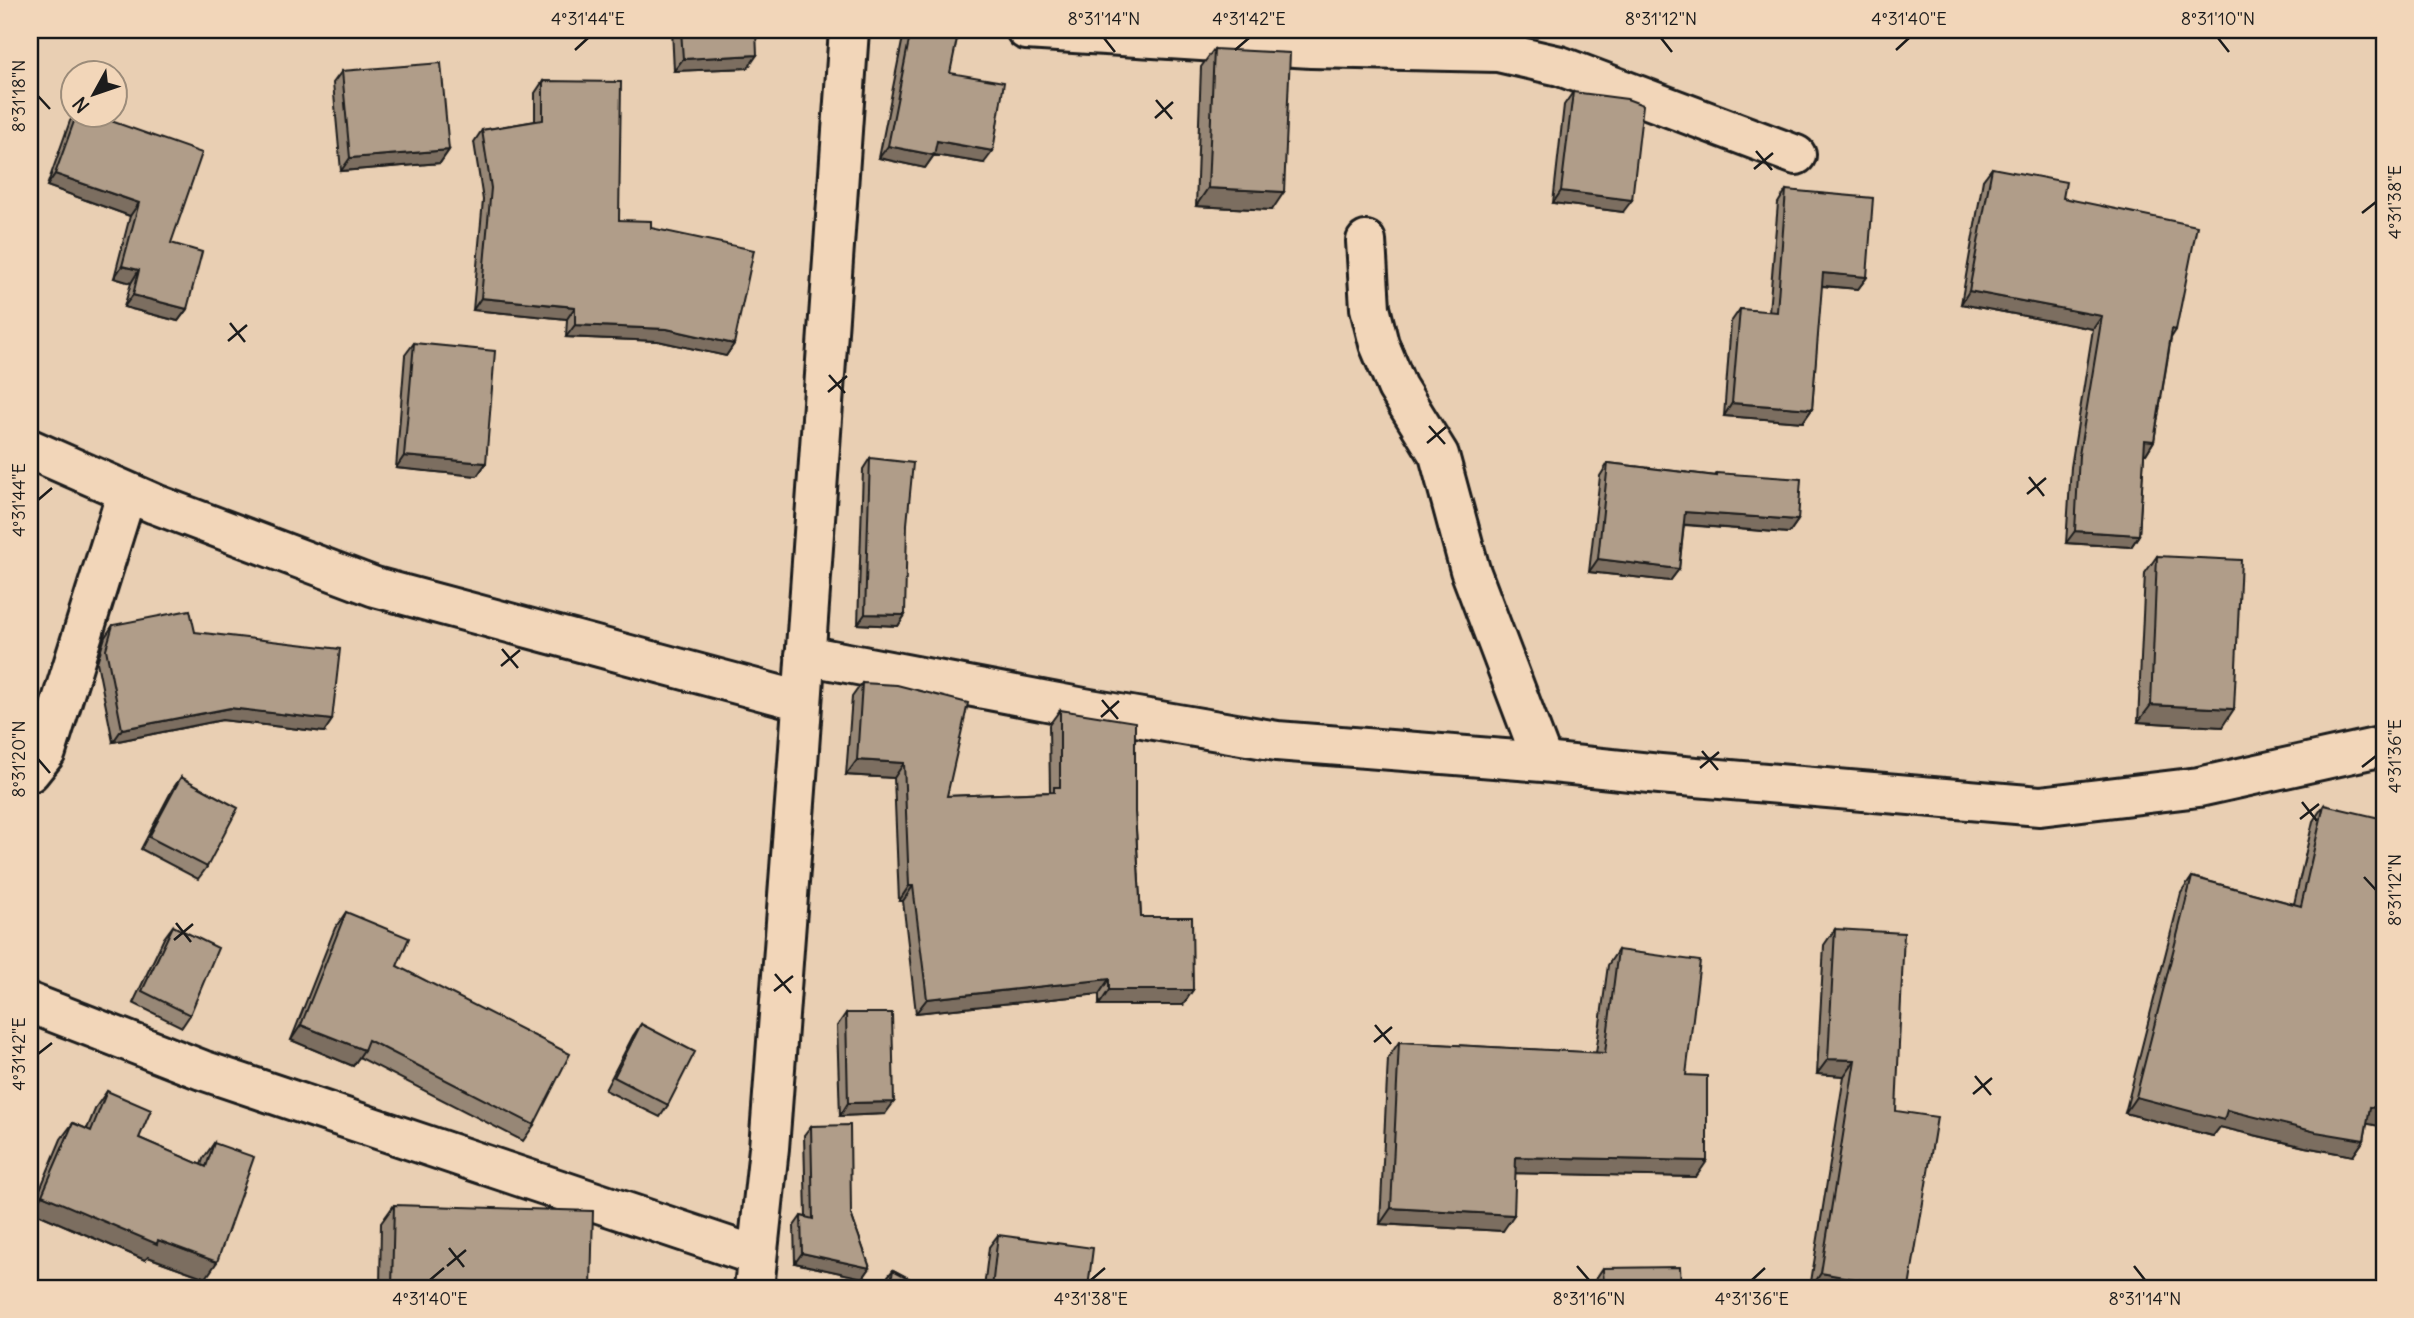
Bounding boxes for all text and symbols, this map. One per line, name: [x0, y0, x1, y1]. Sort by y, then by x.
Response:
text: 4°31'44"E: [551, 7, 625, 30]
text: 8°31'14"N: [1067, 7, 1141, 30]
text: 4°31'42"E: [1212, 7, 1286, 30]
text: 8°31'12"N: [1625, 7, 1697, 30]
text: 4°31'40"E: [1871, 7, 1947, 30]
text: 8°31'10"N: [2181, 7, 2255, 30]
text: 8°31'18"N: [7, 59, 30, 133]
north arrow: [60, 60, 130, 130]
text: N: [68, 92, 94, 118]
text: 4°31'38"E: [2383, 165, 2406, 239]
text: 4°31'44"E: [7, 463, 30, 537]
text: 4°31'36"E: [2383, 719, 2406, 793]
text: 8°31'20"N: [7, 720, 30, 798]
text: 8°31'12"N: [2383, 854, 2406, 926]
text: 4°31'42"E: [7, 1017, 30, 1091]
text: 4°31'40"E: [392, 1287, 468, 1310]
text: 4°31'38"E: [1054, 1287, 1128, 1310]
text: 8°31'16"N: [1552, 1287, 1626, 1310]
text: 4°31'36"E: [1715, 1287, 1789, 1310]
text: 8°31'14"N: [2108, 1287, 2182, 1310]

